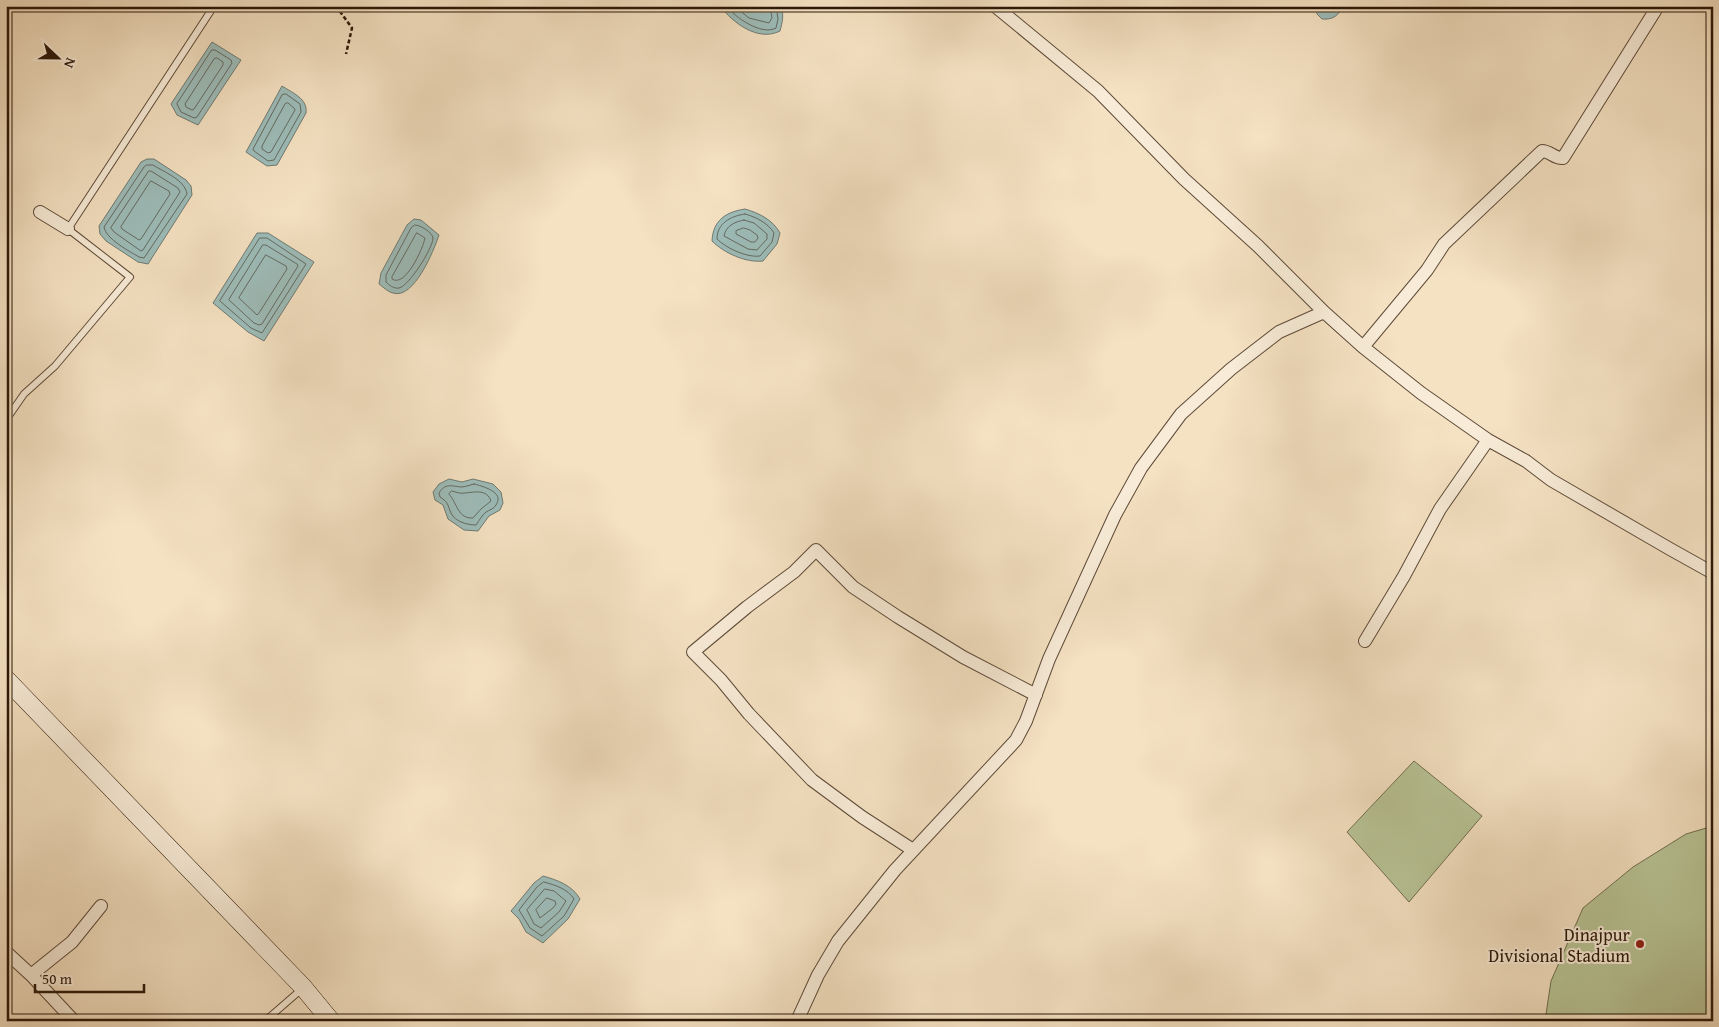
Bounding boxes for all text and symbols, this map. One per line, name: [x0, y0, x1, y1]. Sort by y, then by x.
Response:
north arrow: [32, 32, 82, 82]
text: N: [59, 55, 81, 72]
place label: Dinajpur Divisional Stadium: [1488, 921, 1631, 969]
marker: Dinajpur Divisional Stadium: [1634, 938, 1646, 950]
scale bar: [35, 962, 144, 994]
text: 50 m: [42, 968, 73, 989]

